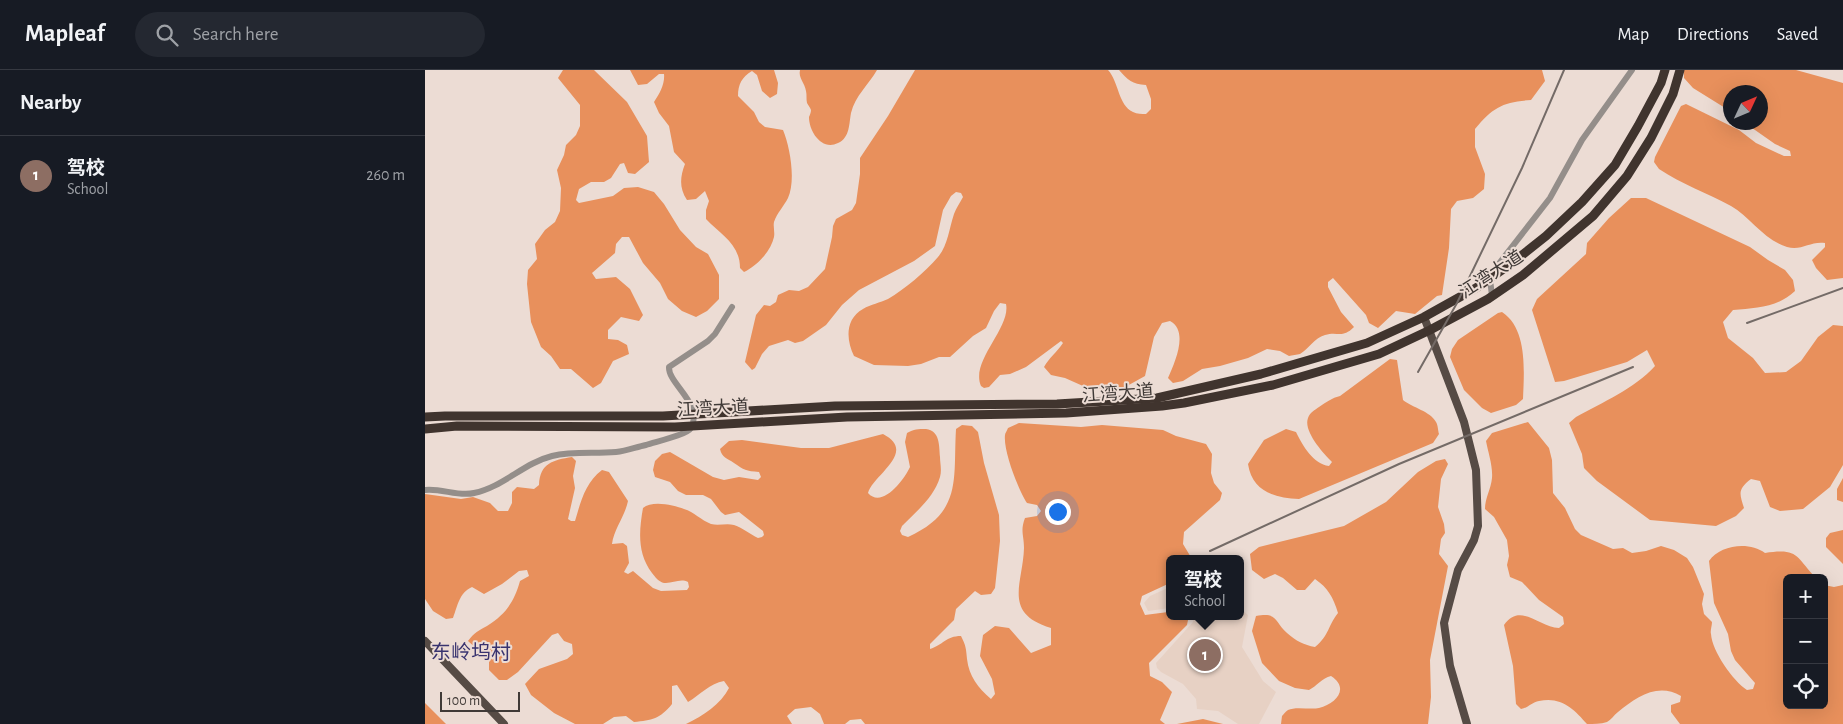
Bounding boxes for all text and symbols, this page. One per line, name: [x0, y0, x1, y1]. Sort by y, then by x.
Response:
search box: [135, 12, 485, 57]
icon: search: [153, 21, 181, 49]
text: Mapleaf: [25, 22, 105, 46]
text: Search here: [193, 25, 279, 44]
text: Map: [1618, 26, 1649, 44]
text: Directions: [1677, 26, 1749, 44]
text: Saved: [1777, 26, 1818, 44]
north arrow: [1723, 85, 1768, 130]
text: Nearby: [20, 92, 81, 113]
text: 驾校: [67, 159, 105, 178]
text: 1: [33, 167, 39, 183]
text: 260 m: [366, 167, 405, 183]
text: School: [67, 181, 108, 197]
street label: 江湾大道: [1455, 246, 1527, 302]
street label: 江湾大道: [1081, 381, 1155, 405]
street label: 江湾大道: [677, 396, 749, 420]
your location: [1045, 499, 1071, 525]
popup: [1166, 555, 1244, 620]
text: 驾校: [1184, 571, 1222, 590]
map controls: [1783, 574, 1828, 709]
button: +: [1783, 574, 1828, 619]
text: School: [1184, 593, 1226, 609]
button: −: [1783, 619, 1828, 664]
pin: 1: [1189, 636, 1221, 674]
district label: 东岭坞村: [431, 641, 511, 663]
button: locate: [1783, 664, 1828, 709]
scale bar: [440, 689, 520, 712]
text: 100 m: [447, 694, 480, 708]

